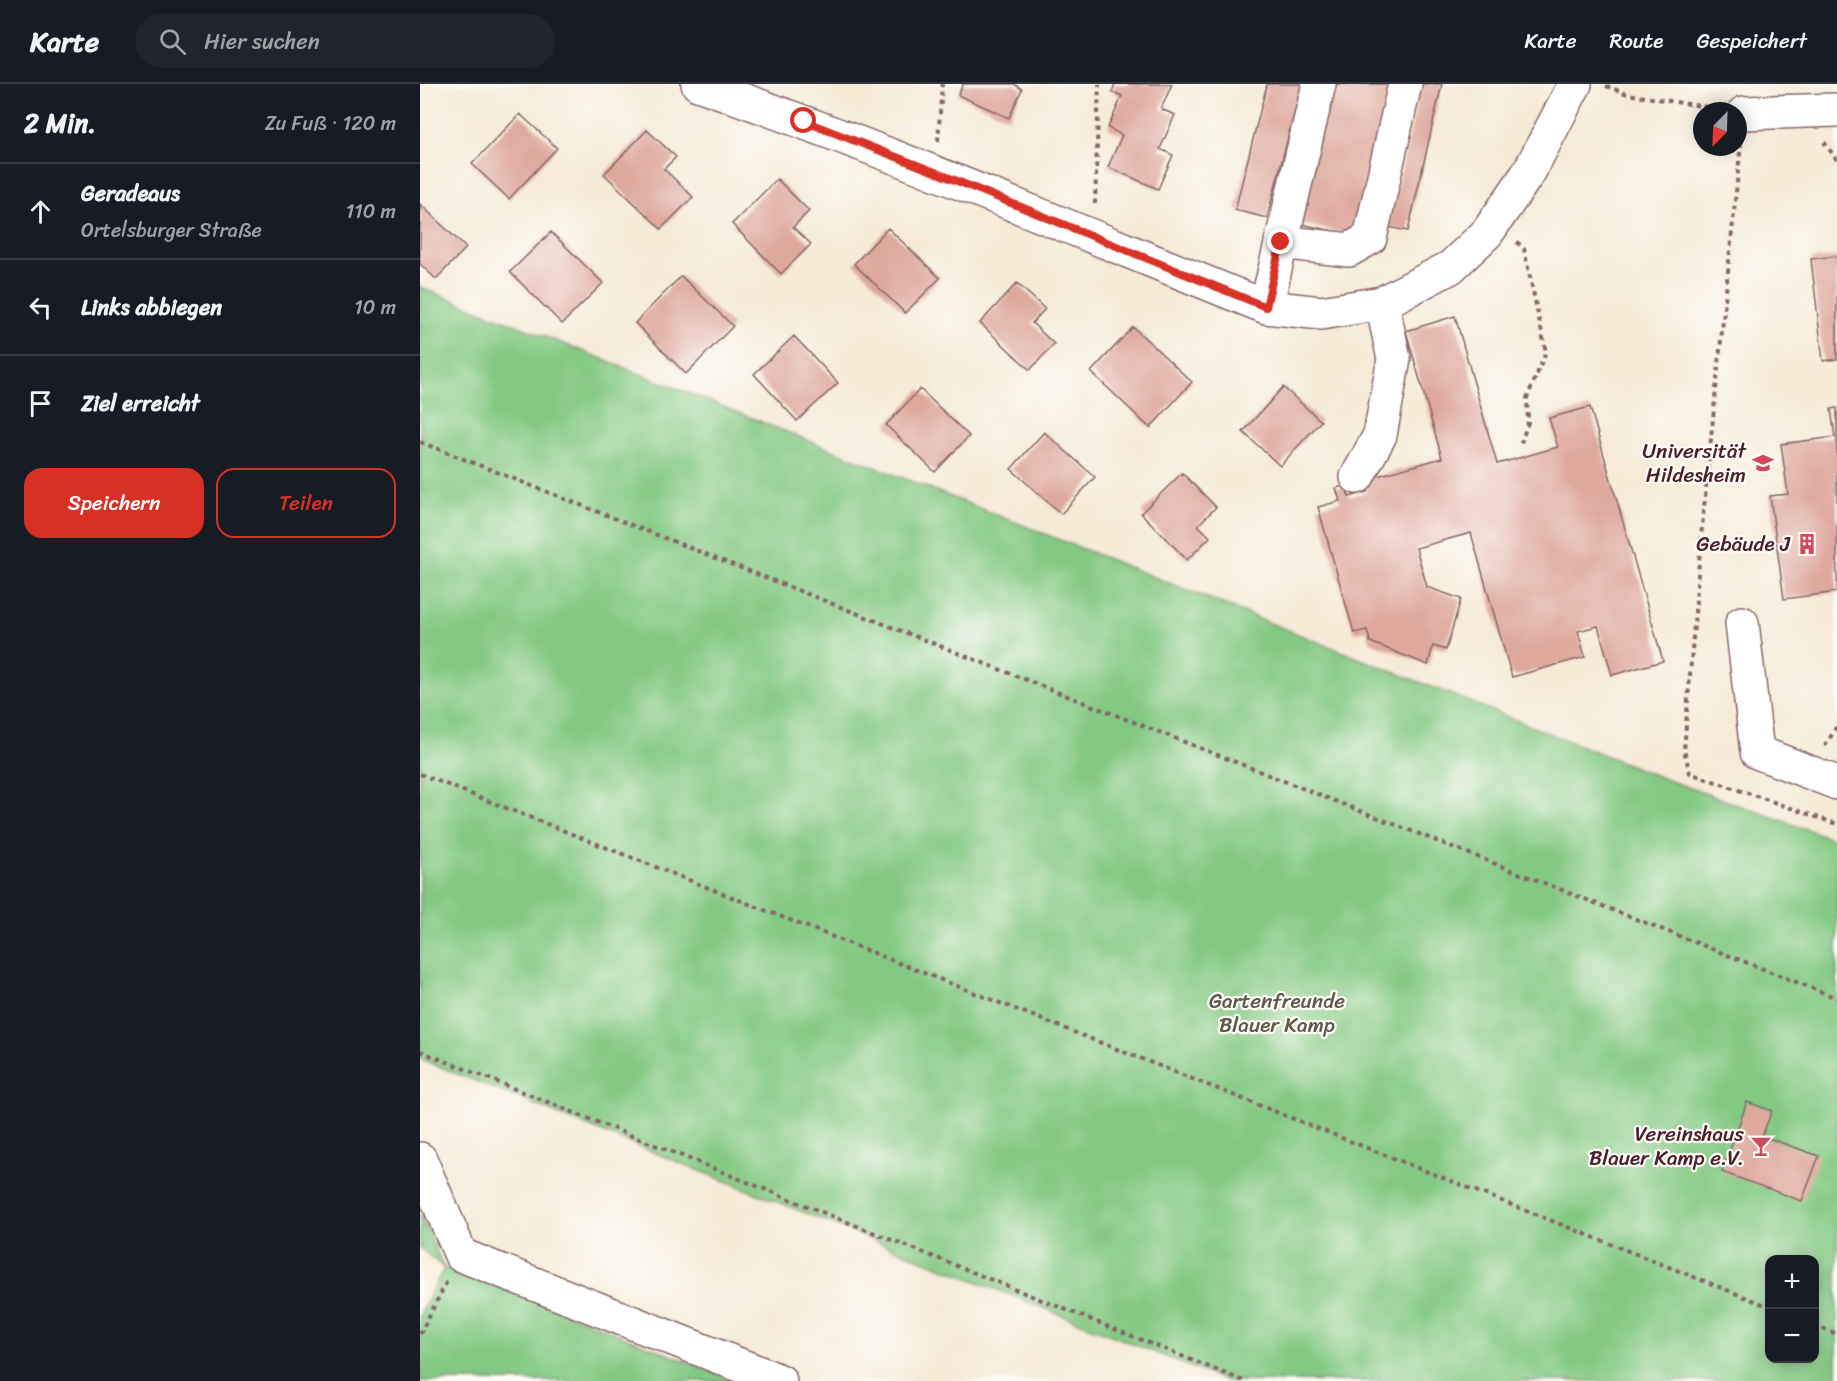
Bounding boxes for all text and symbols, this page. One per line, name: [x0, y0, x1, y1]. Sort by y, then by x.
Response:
search box: [135, 14, 555, 68]
text: Karte: [30, 17, 99, 66]
text: Hier suchen: [204, 22, 319, 61]
text: Karte: [1525, 22, 1576, 60]
text: Route: [1609, 22, 1663, 60]
text: Gespeichert: [1696, 22, 1807, 60]
icon: search: [156, 25, 189, 58]
text: 2 Min.: [24, 100, 96, 146]
north arrow: [1693, 102, 1747, 156]
text: Zu Fuß · 120 m: [265, 106, 396, 141]
route start: [790, 107, 816, 133]
text: Geradeaus: [81, 174, 180, 213]
text: 110 m: [346, 194, 396, 229]
icon: ahead: [24, 195, 57, 228]
text: Ortelsburger Straße: [81, 213, 262, 248]
route end: [1267, 228, 1293, 254]
text: Links abbiegen: [81, 288, 222, 327]
text: 10 m: [354, 290, 396, 325]
icon: left: [24, 291, 57, 324]
text: Ziel erreicht: [81, 384, 200, 423]
icon: arrive: [24, 387, 57, 420]
place label: Universität Hildesheim: [1642, 432, 1748, 494]
school or university icon: Universität Hildesheim: [1751, 451, 1775, 475]
button: Speichern: [24, 468, 204, 538]
button: Teilen: [216, 468, 396, 538]
place label: Gebäude J: [1696, 525, 1791, 563]
building icon: Gebäude J: [1795, 532, 1819, 556]
park label: Gartenfreunde Blauer Kamp: [1209, 982, 1345, 1044]
place label: Vereinshaus Blauer Kamp e.V.: [1589, 1115, 1744, 1177]
bar icon: Vereinshaus Blauer Kamp e.V.: [1749, 1134, 1773, 1158]
map controls: [1765, 1255, 1819, 1363]
button: +: [1765, 1255, 1819, 1309]
button: −: [1765, 1309, 1819, 1363]

